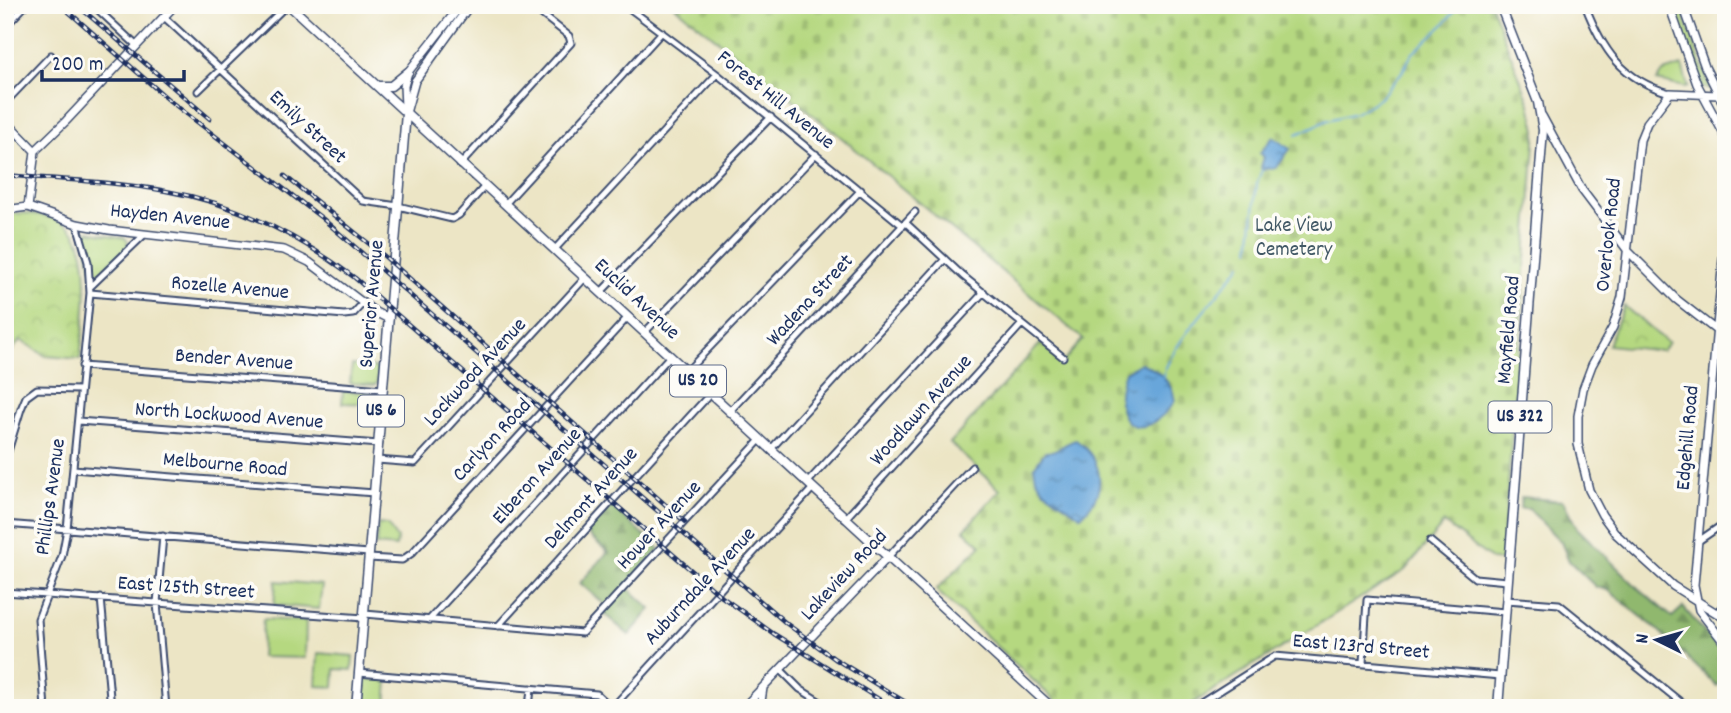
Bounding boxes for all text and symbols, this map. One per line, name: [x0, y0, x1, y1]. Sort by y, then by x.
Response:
scale bar: [42, 38, 184, 82]
street label: Forest Hill Avenue: [710, 44, 840, 158]
text: 200 m: [52, 51, 103, 81]
street label: Emily Street: [261, 84, 353, 172]
street label: Overlook Road: [1589, 177, 1631, 293]
street label: Hayden Avenue: [109, 197, 231, 239]
park label: Lake View Cemetery: [1255, 212, 1333, 266]
street label: Superior Avenue: [352, 239, 394, 369]
street label: Wadena Street: [760, 248, 862, 354]
street label: Euclid Avenue: [586, 252, 686, 348]
street label: Rozelle Avenue: [170, 269, 290, 309]
street label: Mayfield Road: [1490, 275, 1530, 385]
street label: Lockwood Avenue: [418, 312, 534, 434]
street label: Bender Avenue: [174, 342, 294, 380]
street label: Woodlawn Avenue: [864, 349, 980, 473]
road number: US 20: [670, 366, 726, 396]
street label: Edgehill Road: [1669, 384, 1709, 492]
street label: Carlyon Road: [446, 392, 540, 490]
street label: North Lockwood Avenue: [134, 395, 324, 439]
road number: US 6: [358, 396, 404, 426]
road number: US 322: [1488, 402, 1552, 432]
street label: Elberon Avenue: [486, 422, 590, 532]
street label: Phillips Avenue: [29, 437, 75, 557]
street label: Delmont Avenue: [538, 441, 646, 557]
street label: Melbourne Road: [162, 446, 288, 486]
street label: Hower Avenue: [611, 474, 709, 578]
street label: Auburndale Avenue: [638, 521, 764, 653]
street label: Lakeview Road: [795, 523, 895, 629]
street label: East 125th Street: [116, 569, 256, 609]
north arrow: [1622, 604, 1692, 674]
street label: East 123rd Street: [1291, 627, 1431, 669]
text: N: [1630, 633, 1657, 645]

